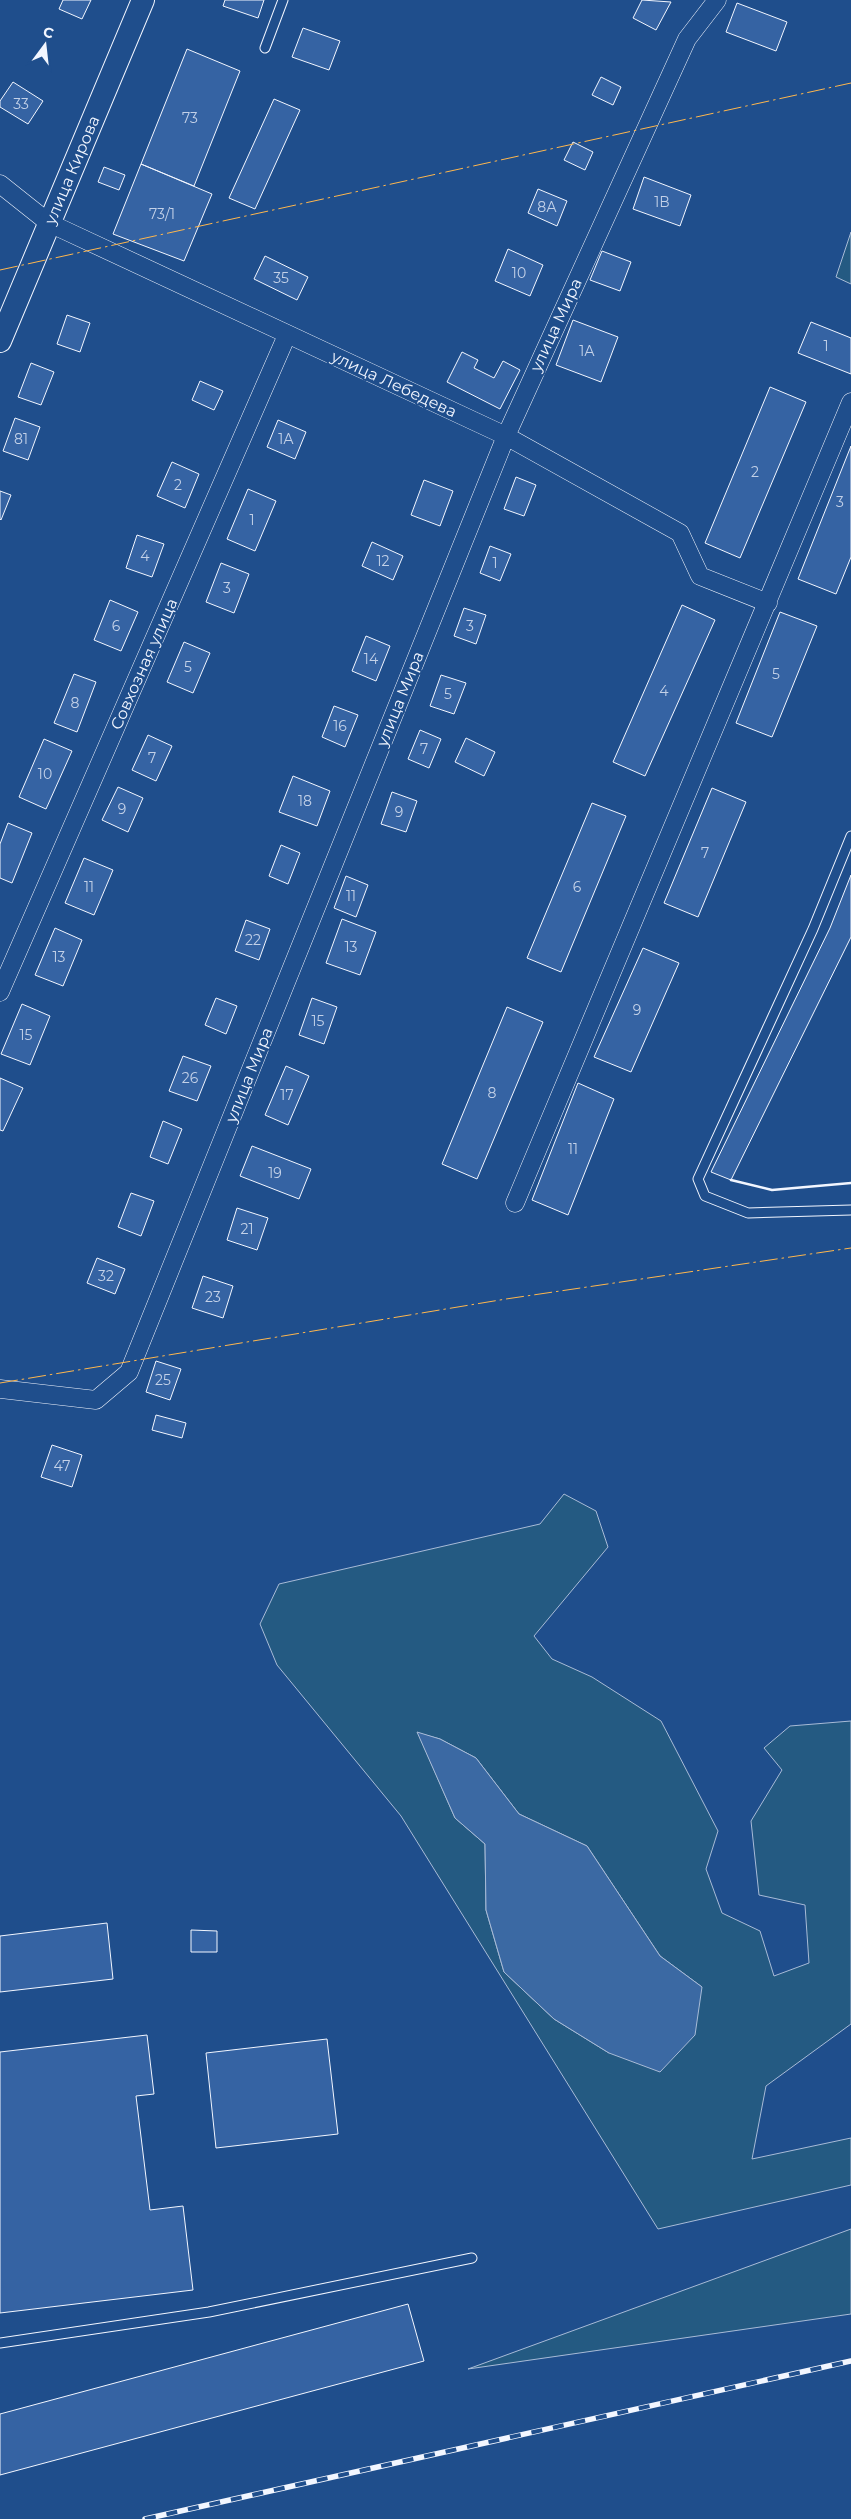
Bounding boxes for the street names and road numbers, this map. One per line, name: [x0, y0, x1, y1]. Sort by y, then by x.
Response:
street label: улица Кирова: [40, 113, 103, 228]
street label: улица Мира: [526, 275, 586, 376]
street label: улица Лебедева: [327, 346, 460, 421]
street label: Совхозная улица: [106, 595, 182, 733]
street label: улица Мира: [372, 649, 428, 750]
street label: улица Мира: [221, 1025, 277, 1126]

